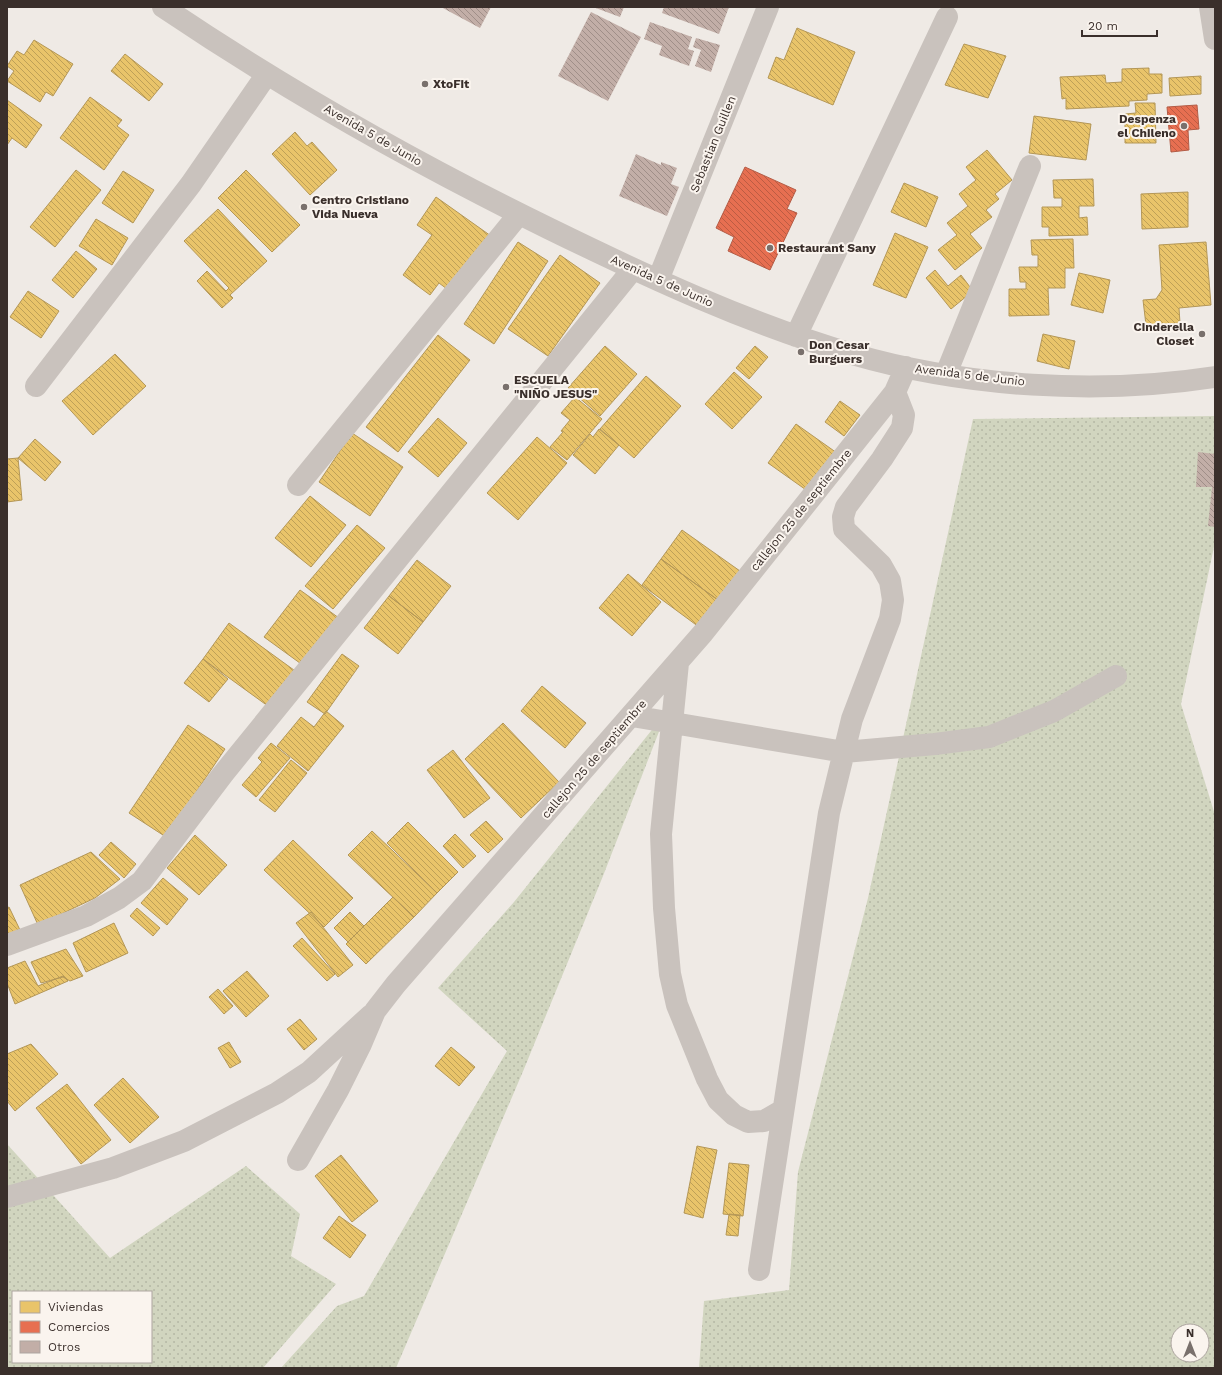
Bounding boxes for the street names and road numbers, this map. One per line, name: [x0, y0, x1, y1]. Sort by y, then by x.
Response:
street label: Sebastian Guillen: [687, 94, 739, 194]
street label: Avenida 5 de Junio: [322, 101, 424, 169]
street label: Avenida 5 de Junio: [609, 252, 715, 310]
street label: Avenida 5 de Junio: [914, 361, 1026, 389]
street label: callejon 25 de septiembre: [748, 446, 855, 574]
street label: callejon 25 de septiembre: [539, 697, 649, 821]

